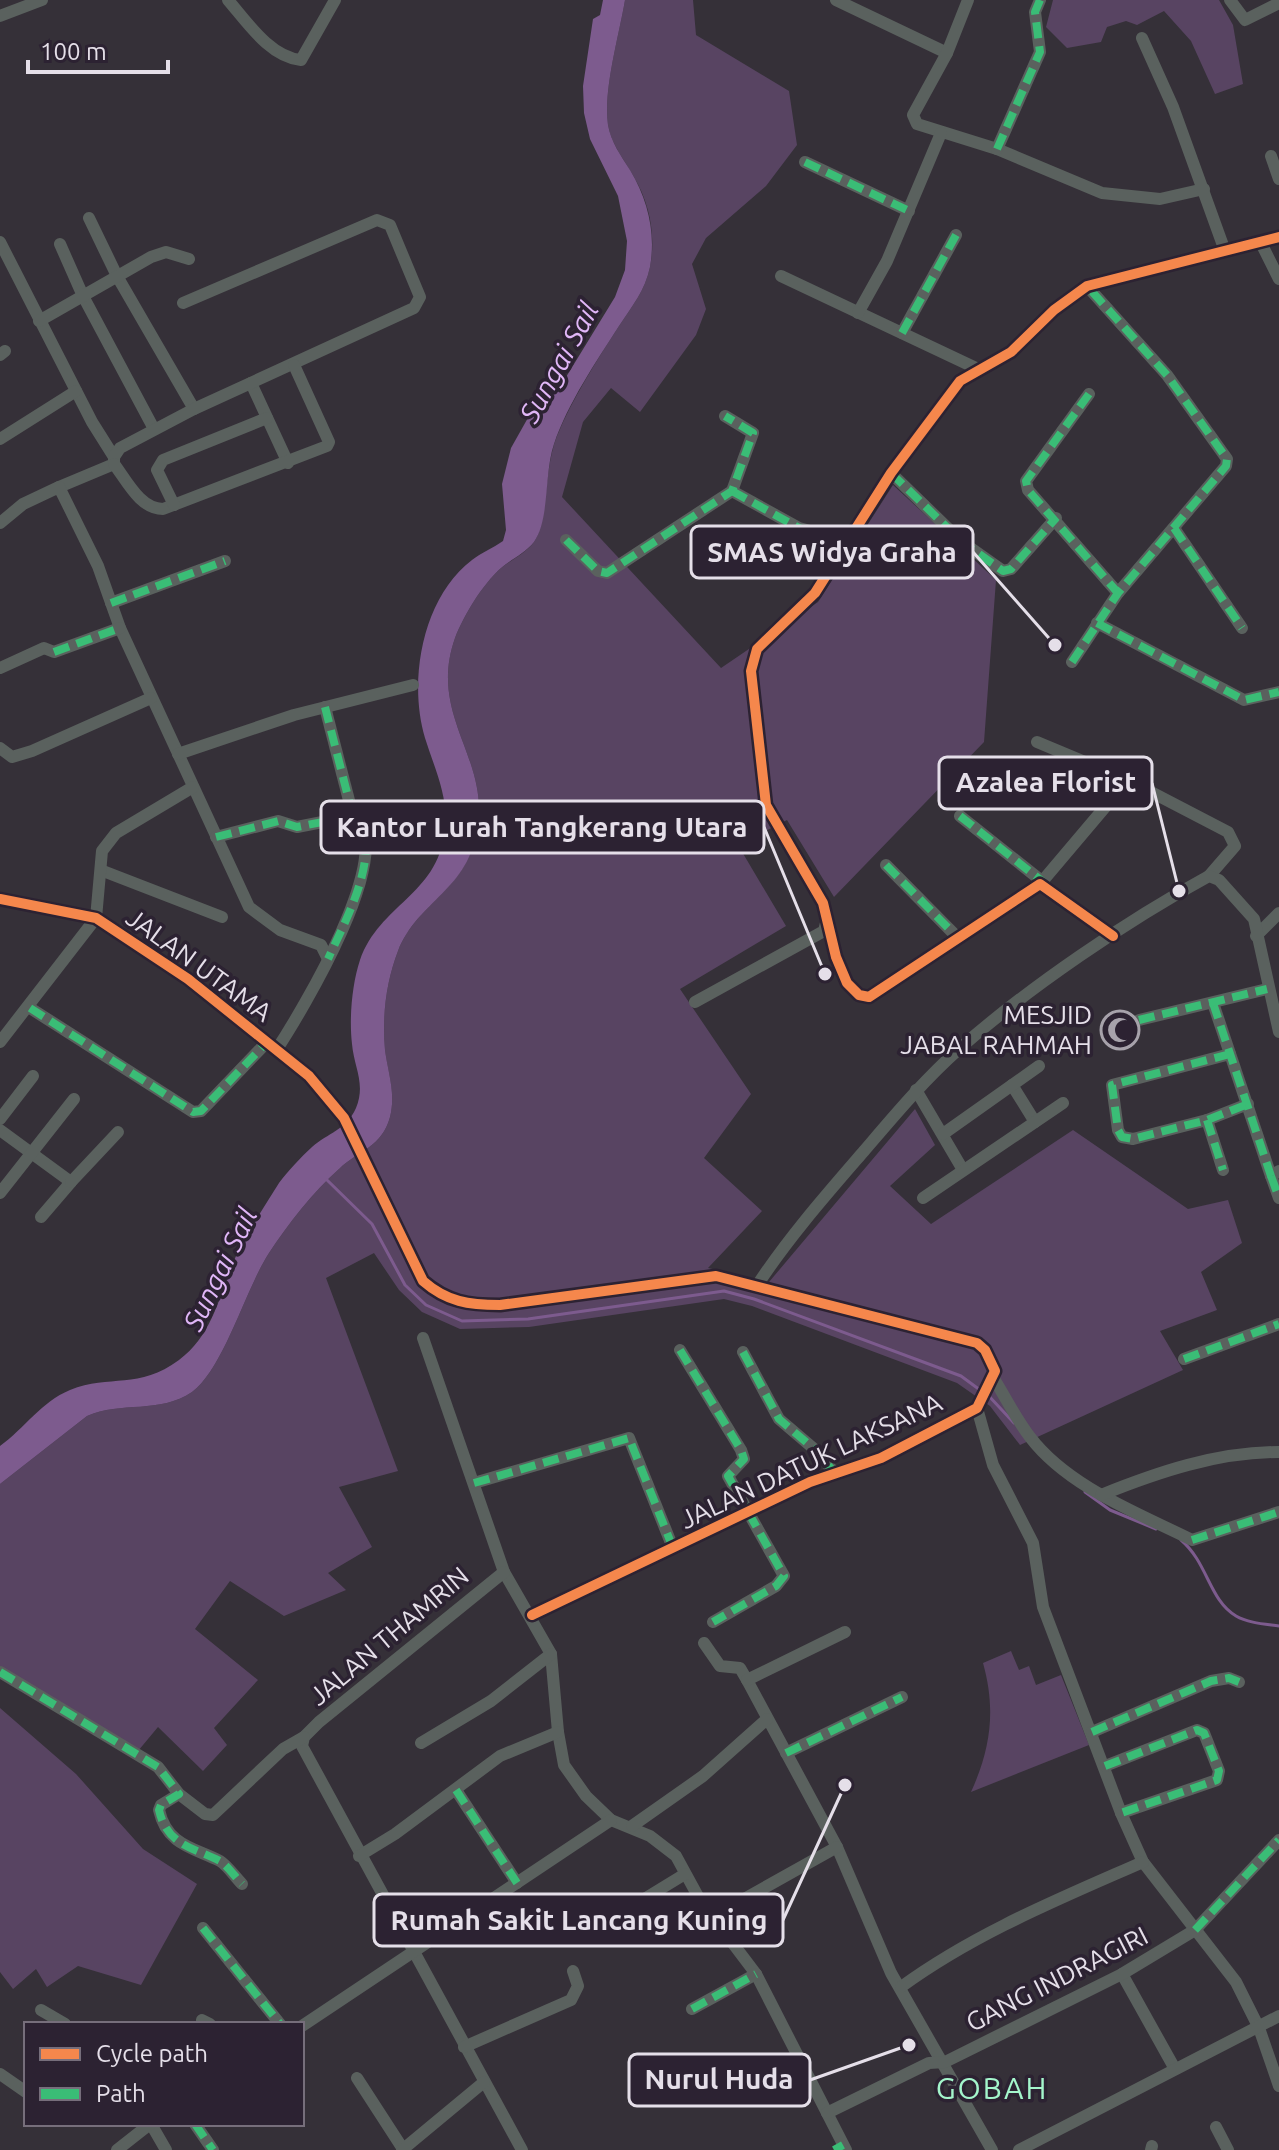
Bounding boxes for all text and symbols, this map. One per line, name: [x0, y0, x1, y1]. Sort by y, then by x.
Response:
scale bar: [28, 24, 168, 74]
text: 100 m: [40, 38, 107, 65]
water label: Sungai Sail: [512, 296, 604, 428]
callout: SMAS Widya Graha: [691, 526, 973, 578]
text: SMAS Widya Graha: [707, 536, 957, 567]
callout: Azalea Florist: [939, 757, 1152, 809]
text: Azalea Florist: [956, 766, 1136, 797]
callout: Kantor Lurah Tangkerang Utara: [321, 801, 764, 853]
text: Kantor Lurah Tangkerang Utara: [337, 811, 747, 842]
street label: JALAN UTAMA: [121, 902, 278, 1027]
place label: MESJID JABAL RAHMAH: [900, 1000, 1092, 1059]
mosque icon: MESJID JABAL RAHMAH: [1099, 1009, 1141, 1051]
water label: Sungai Sail: [176, 1202, 263, 1336]
street label: JALAN DATUK LAKSANA: [675, 1387, 946, 1534]
street label: JALAN THAMRIN: [303, 1561, 474, 1711]
callout: Rumah Sakit Lancang Kuning: [374, 1894, 783, 1946]
text: Rumah Sakit Lancang Kuning: [391, 1904, 767, 1935]
street label: GANG INDRAGIRI: [961, 1920, 1152, 2037]
legend: [24, 2022, 304, 2126]
text: Cycle path: [96, 2040, 208, 2067]
callout: Nurul Huda: [629, 2054, 810, 2106]
text: Nurul Huda: [645, 2063, 793, 2094]
district label: GOBAH: [936, 2071, 1048, 2105]
text: Path: [96, 2080, 146, 2107]

